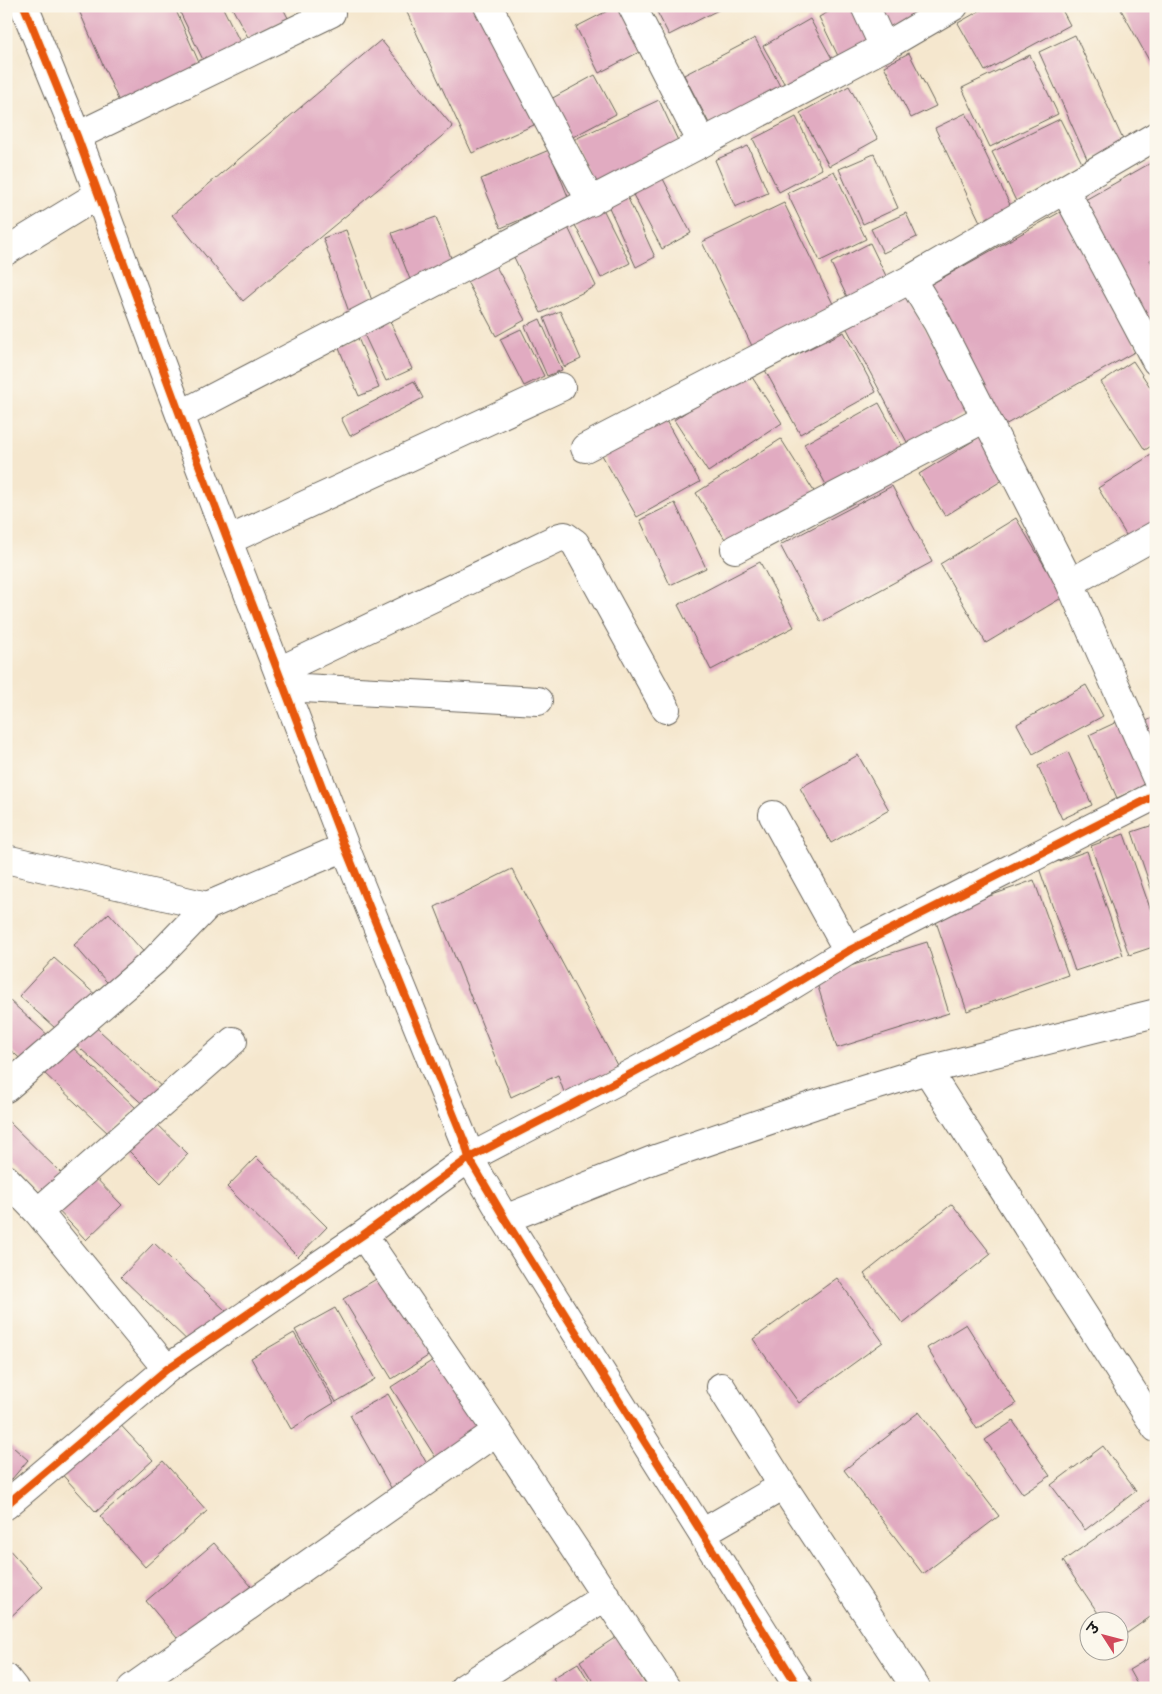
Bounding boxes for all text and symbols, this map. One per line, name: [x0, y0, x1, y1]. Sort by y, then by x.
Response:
north arrow: [1080, 1612, 1130, 1662]
text: उ: [1083, 1619, 1104, 1639]

